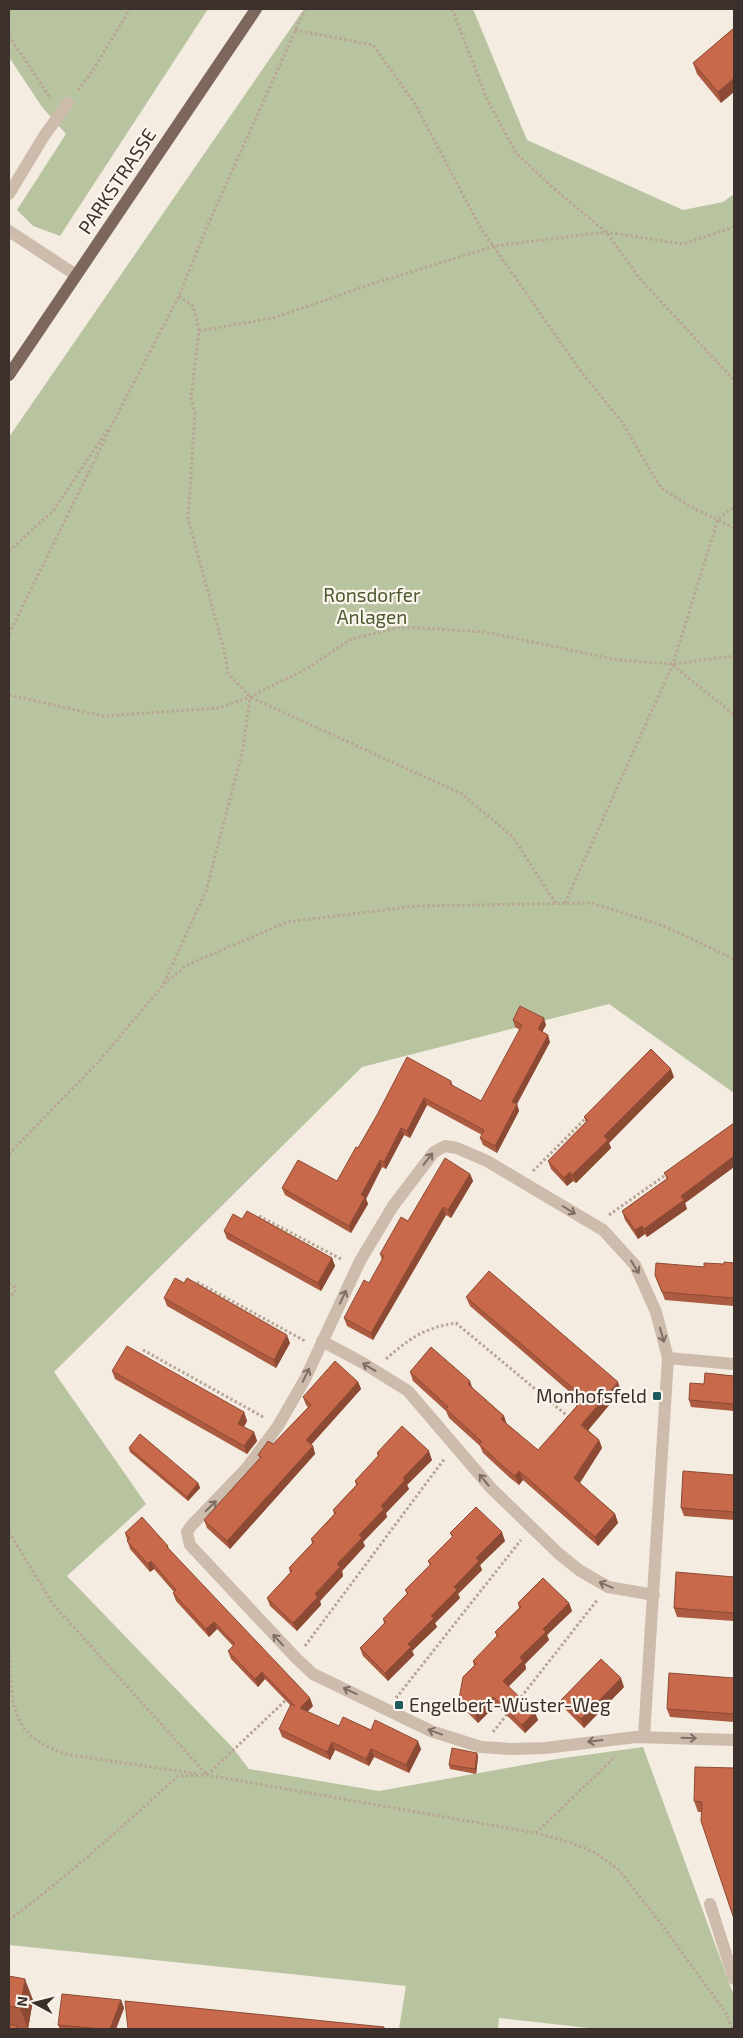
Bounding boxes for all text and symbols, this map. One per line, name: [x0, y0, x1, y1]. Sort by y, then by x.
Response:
street label: PARKSTRASSE: [73, 123, 160, 238]
park label: Ronsdorfer Anlagen: [323, 583, 421, 628]
one-way arrow: [423, 1153, 434, 1166]
one-way arrow: [562, 1205, 576, 1215]
one-way arrow: [630, 1259, 640, 1273]
one-way arrow: [339, 1290, 348, 1305]
one-way arrow: [657, 1326, 667, 1342]
one-way arrow: [363, 1361, 377, 1371]
one-way arrow: [302, 1368, 311, 1383]
place label: Monhofsfeld: [536, 1384, 647, 1407]
marker: Monhofsfeld: [651, 1390, 663, 1402]
one-way arrow: [479, 1474, 490, 1487]
one-way arrow: [205, 1500, 217, 1512]
one-way arrow: [599, 1580, 614, 1589]
one-way arrow: [272, 1633, 284, 1646]
one-way arrow: [343, 1686, 358, 1695]
place label: Engelbert-Wüster-Weg: [409, 1693, 611, 1716]
marker: Engelbert-Wüster-Weg: [393, 1699, 405, 1711]
one-way arrow: [428, 1727, 443, 1736]
one-way arrow: [681, 1734, 697, 1743]
one-way arrow: [588, 1737, 604, 1747]
north arrow: [10, 1978, 60, 2028]
text: N: [13, 1995, 31, 2007]

